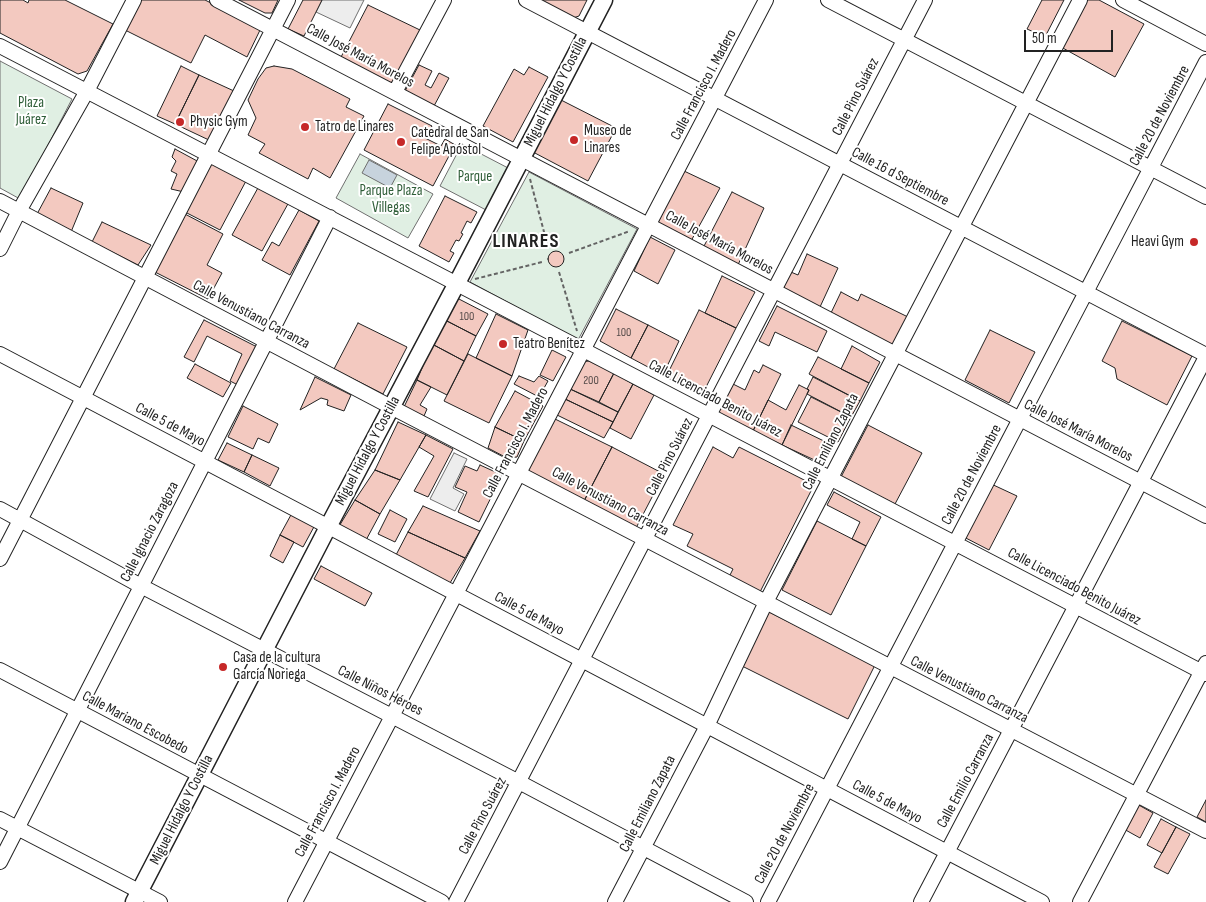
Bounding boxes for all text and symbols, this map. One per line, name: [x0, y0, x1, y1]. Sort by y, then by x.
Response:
street label: Calle José María Morelos: [303, 20, 417, 92]
scale bar: [1026, 20, 1115, 52]
street label: Calle Francisco I. Madero: [667, 26, 741, 144]
text: 50 m: [1032, 29, 1057, 48]
street label: Miguel Hidalgo Y Costilla: [521, 34, 591, 150]
street label: Calle Pino Suárez: [829, 55, 883, 139]
street label: Calle 20 de Noviembre: [1126, 63, 1194, 169]
park label: Plaza Juárez: [16, 94, 46, 129]
place label: Physic Gym: [190, 113, 248, 131]
marker: Physic Gym: [174, 116, 186, 128]
place label: Tatro de Linares: [315, 118, 394, 136]
marker: Tatro de Linares: [299, 121, 311, 133]
place label: Museo de Linares: [584, 122, 631, 157]
place label: Catedral de San Felipe Apóstol: [411, 124, 489, 159]
marker: Museo de Linares: [568, 134, 580, 146]
marker: Catedral de San Felipe Apóstol: [395, 136, 407, 148]
street label: Calle 16 d Septiembre: [848, 144, 952, 210]
park label: Parque: [458, 168, 492, 186]
park label: Parque Plaza Villegas: [360, 182, 422, 217]
street label: Calle José María Morelos: [662, 207, 776, 279]
district label: LINARES: [492, 230, 560, 254]
place label: Heavi Gym: [1131, 233, 1184, 251]
marker: Heavi Gym: [1188, 236, 1200, 248]
street label: Calle Venustiano Carranza: [189, 277, 313, 353]
house number: 100: [460, 310, 474, 324]
house number: 100: [617, 326, 631, 340]
place label: Teatro Benítez: [513, 335, 585, 353]
marker: Teatro Benítez: [497, 338, 509, 350]
street label: Calle Licenciado Benito Juárez: [645, 356, 785, 442]
house number: 200: [583, 374, 599, 388]
street label: Calle Francisco I. Madero: [479, 384, 553, 502]
street label: Calle Emiliano Zapata: [799, 391, 863, 493]
street label: Miguel Hidalgo Y Costilla: [332, 393, 404, 509]
street label: Calle José María Morelos: [1021, 396, 1135, 466]
street label: Calle 5 de Mayo: [132, 399, 208, 451]
street label: Calle Pino Suárez: [643, 415, 697, 499]
street label: Calle 20 de Noviembre: [938, 422, 1006, 528]
street label: Calle Venustiano Carranza: [548, 464, 672, 540]
street label: Calle Ignacio Zaragoza: [117, 479, 183, 585]
street label: Calle Licenciado Benito Juárez: [1004, 544, 1144, 630]
street label: Calle 5 de Mayo: [491, 588, 567, 640]
place label: Casa de la cultura García Noriega: [233, 649, 321, 684]
street label: Calle Venustiano Carranza: [907, 653, 1031, 727]
marker: Casa de la cultura García Noriega: [217, 661, 229, 673]
street label: Calle Niños Héroes: [334, 662, 426, 720]
street label: Calle Mariano Escobedo: [79, 687, 191, 759]
street label: Calle Emilio Carranza: [934, 731, 998, 831]
street label: Calle Francisco I. Madero: [291, 743, 365, 861]
street label: Miguel Hidalgo Y Costilla: [147, 752, 217, 868]
street label: Calle Emiliano Zapata: [616, 753, 680, 855]
street label: Calle Pino Suárez: [455, 774, 511, 858]
street label: Calle 5 de Mayo: [849, 776, 925, 828]
street label: Calle 20 de Noviembre: [751, 781, 819, 887]

